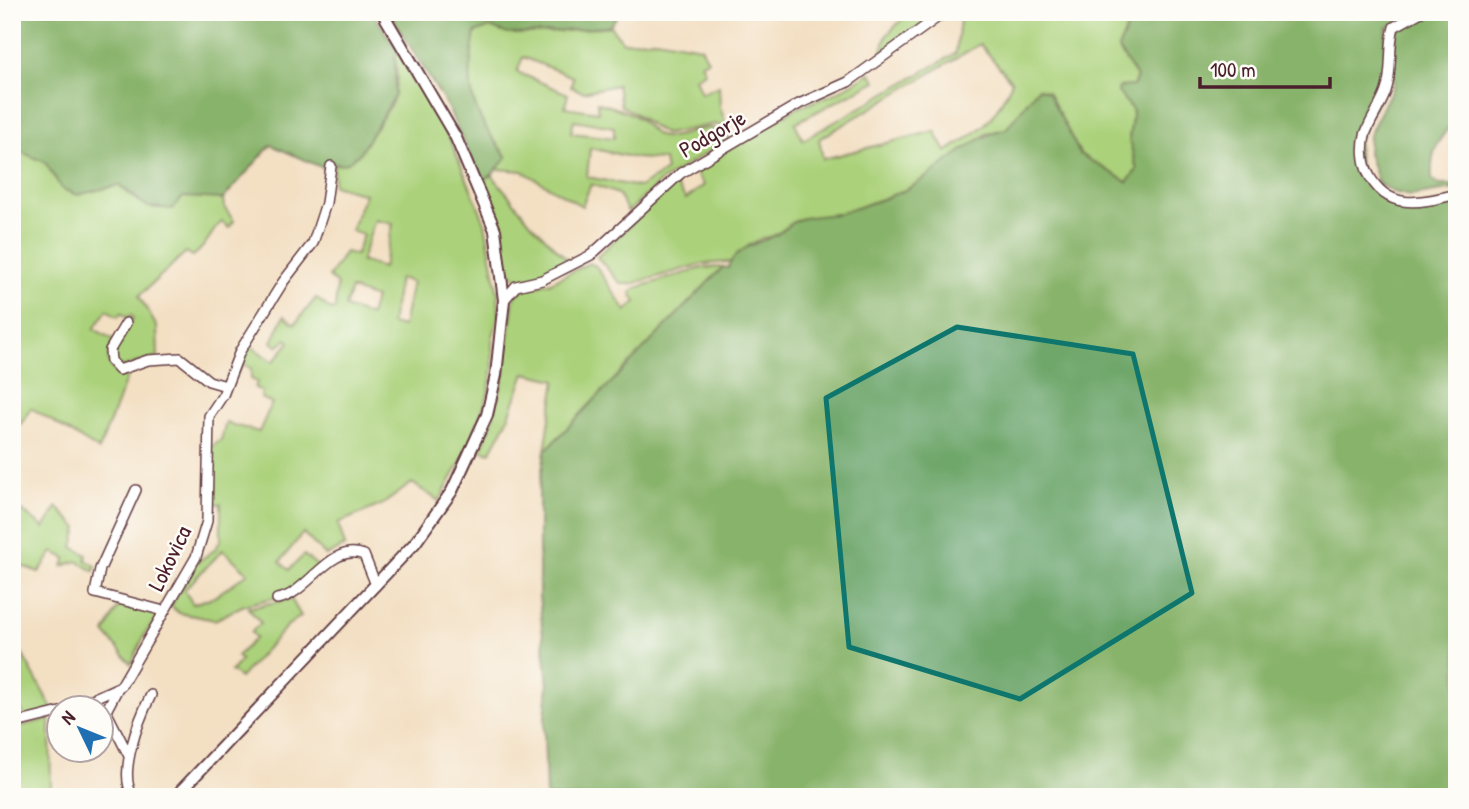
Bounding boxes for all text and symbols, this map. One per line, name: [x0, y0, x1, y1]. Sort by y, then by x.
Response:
scale bar: [1200, 46, 1329, 90]
text: 100 m: [1210, 55, 1256, 84]
street label: Podgorje: [673, 102, 751, 164]
street label: Lokovica: [140, 520, 198, 596]
north arrow: [46, 694, 116, 764]
text: N: [55, 705, 81, 730]

